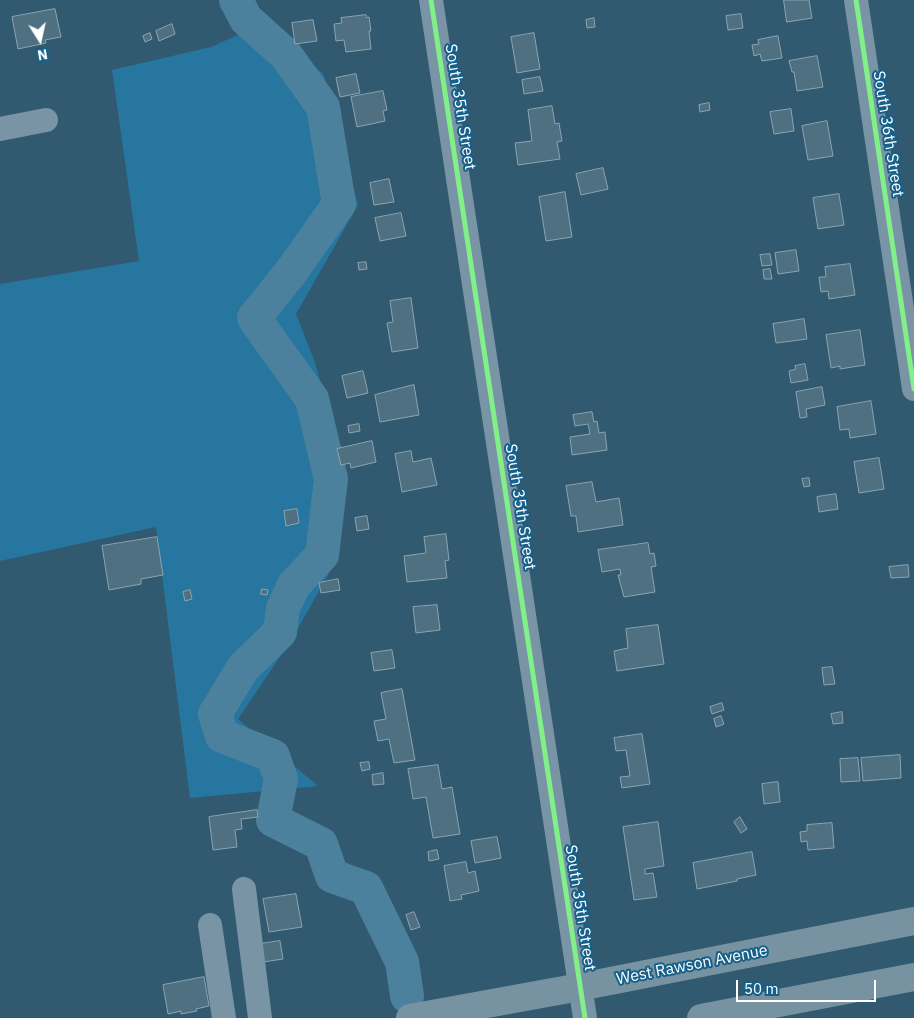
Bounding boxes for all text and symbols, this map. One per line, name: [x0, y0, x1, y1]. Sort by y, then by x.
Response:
north arrow: [15, 15, 65, 65]
street label: South 35th Street: [441, 43, 479, 171]
text: N: [36, 45, 49, 65]
street label: South 36th Street: [869, 70, 907, 198]
street label: South 35th Street: [501, 443, 539, 571]
street label: South 35th Street: [561, 844, 599, 972]
street label: West Rawson Avenue: [615, 941, 769, 989]
scale bar: [739, 970, 879, 1002]
text: 50 m: [744, 979, 779, 998]

